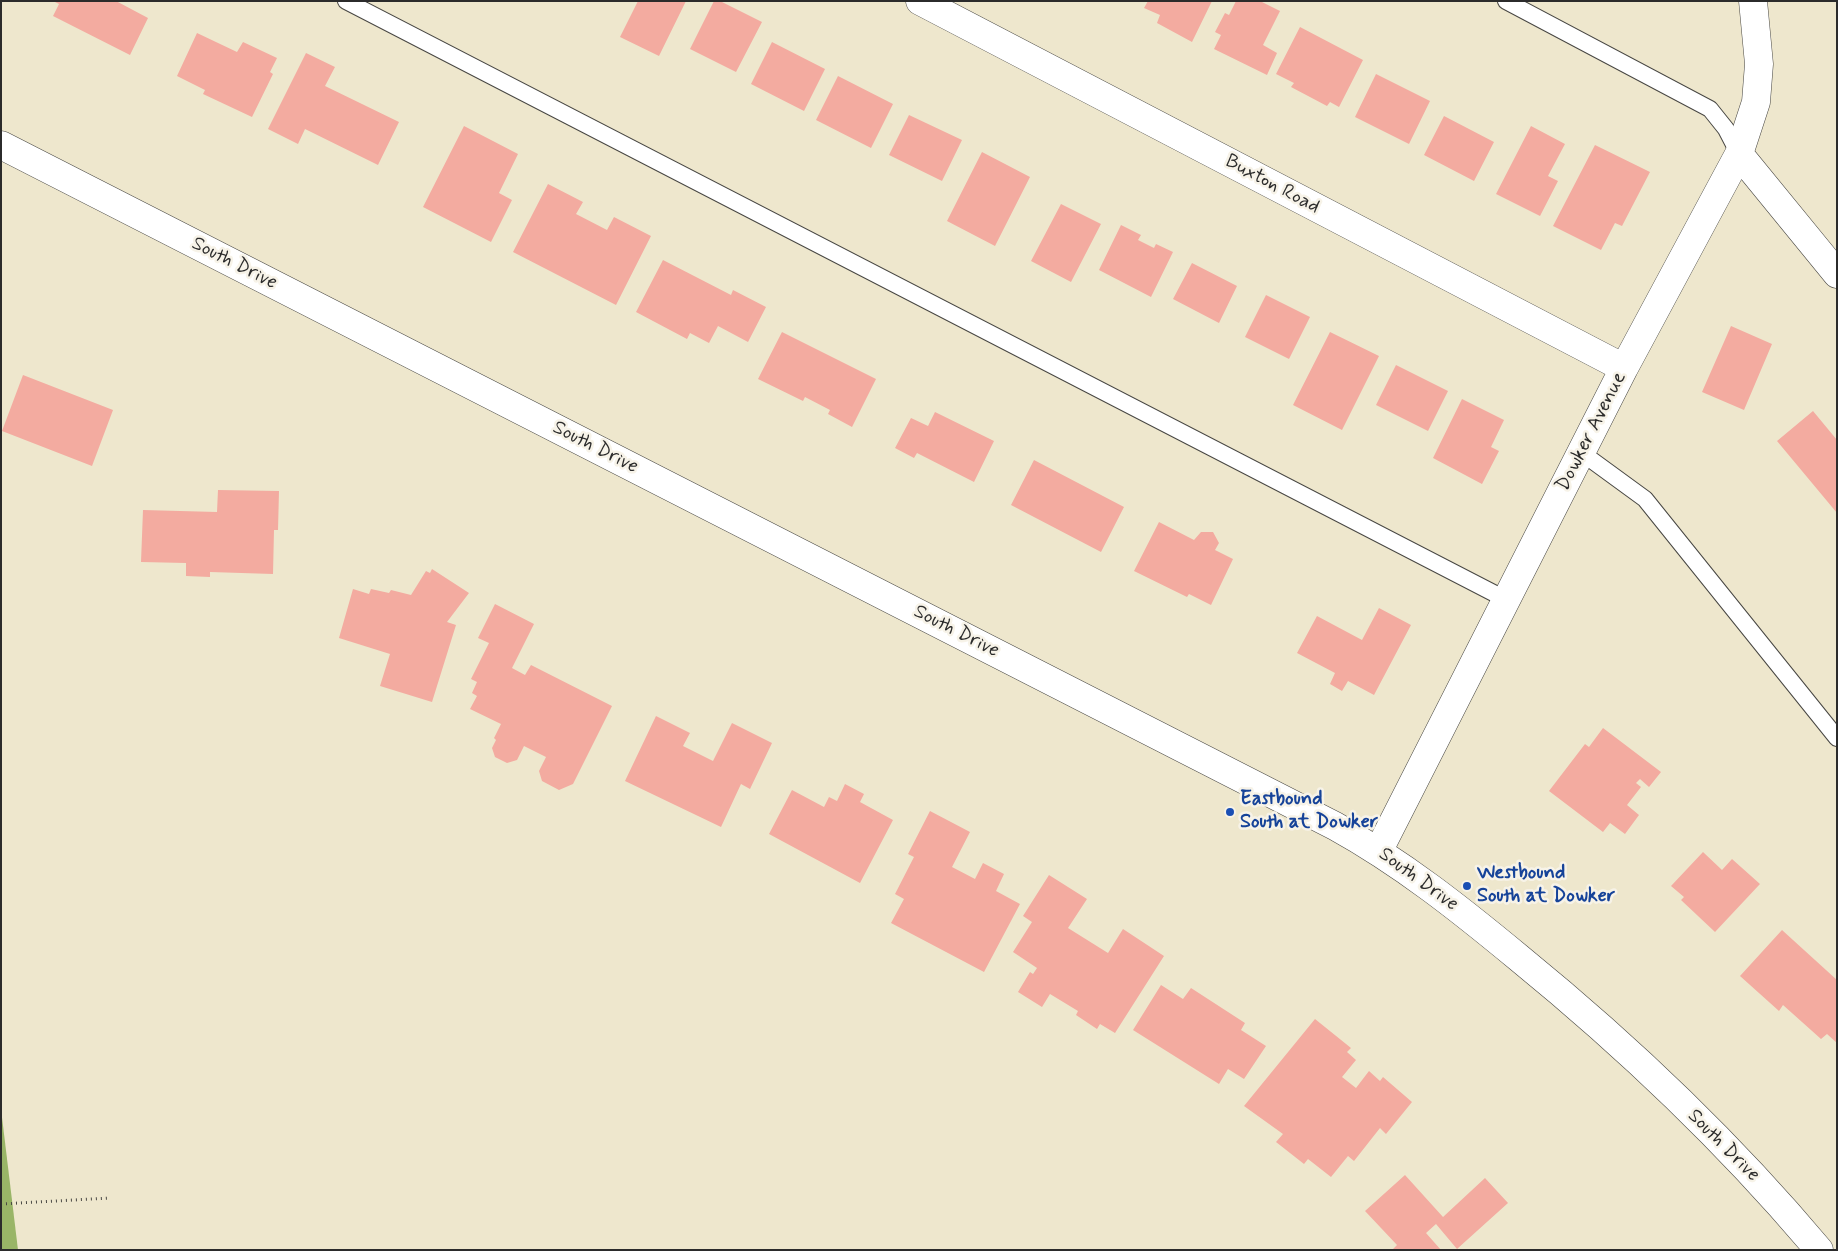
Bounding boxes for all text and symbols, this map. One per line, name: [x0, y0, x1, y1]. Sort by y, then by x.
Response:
street label: Buxton Road: [1221, 150, 1323, 220]
street label: South Drive: [187, 232, 281, 296]
street label: Dowker Avenue: [1552, 368, 1632, 496]
street label: South Drive: [548, 416, 642, 480]
street label: South Drive: [909, 600, 1003, 664]
place label: Eastbound South at Dowker: [1240, 788, 1378, 835]
marker: Eastbound South at Dowker: [1224, 806, 1236, 818]
street label: South Drive: [1373, 843, 1463, 917]
place label: Westbound South at Dowker: [1477, 862, 1615, 909]
marker: Westbound South at Dowker: [1461, 880, 1473, 892]
street label: South Drive: [1682, 1105, 1764, 1187]

